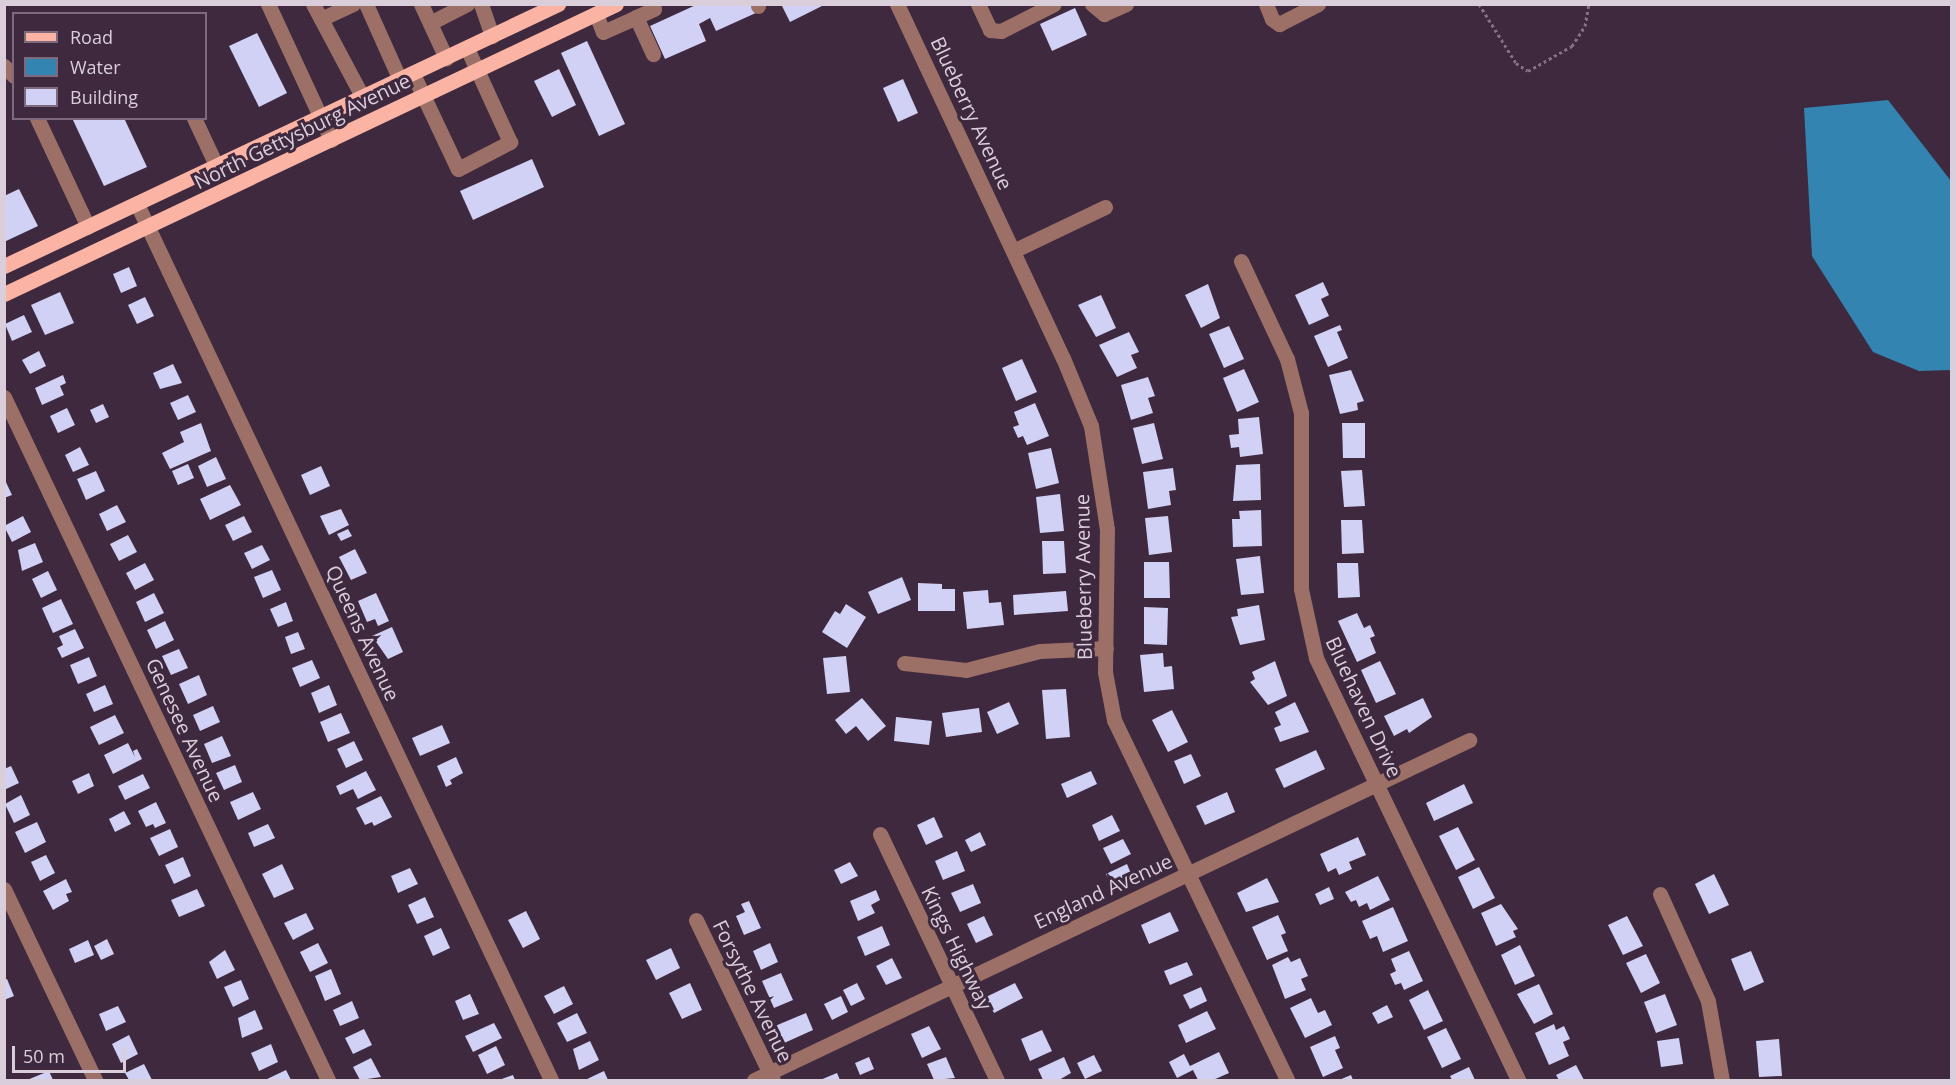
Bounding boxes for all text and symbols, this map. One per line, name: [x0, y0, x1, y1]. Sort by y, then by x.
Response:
legend: [12, 12, 207, 120]
text: Road: [70, 25, 113, 49]
street label: Blueberry Avenue: [926, 33, 1018, 193]
text: Water: [70, 55, 121, 79]
street label: North Gettysburg Avenue: [190, 68, 414, 194]
text: Building: [70, 85, 138, 109]
street label: Blueberry Avenue: [1070, 494, 1096, 660]
street label: Queens Avenue: [321, 561, 405, 705]
street label: Bluehaven Drive: [1321, 633, 1407, 781]
street label: Genesee Avenue: [141, 654, 229, 806]
street label: England Avenue: [1030, 848, 1176, 934]
street label: Kings Highway: [917, 882, 997, 1014]
street label: Forsythe Avenue: [708, 916, 798, 1066]
scale bar: [15, 1034, 129, 1072]
text: 50 m: [23, 1044, 65, 1068]

